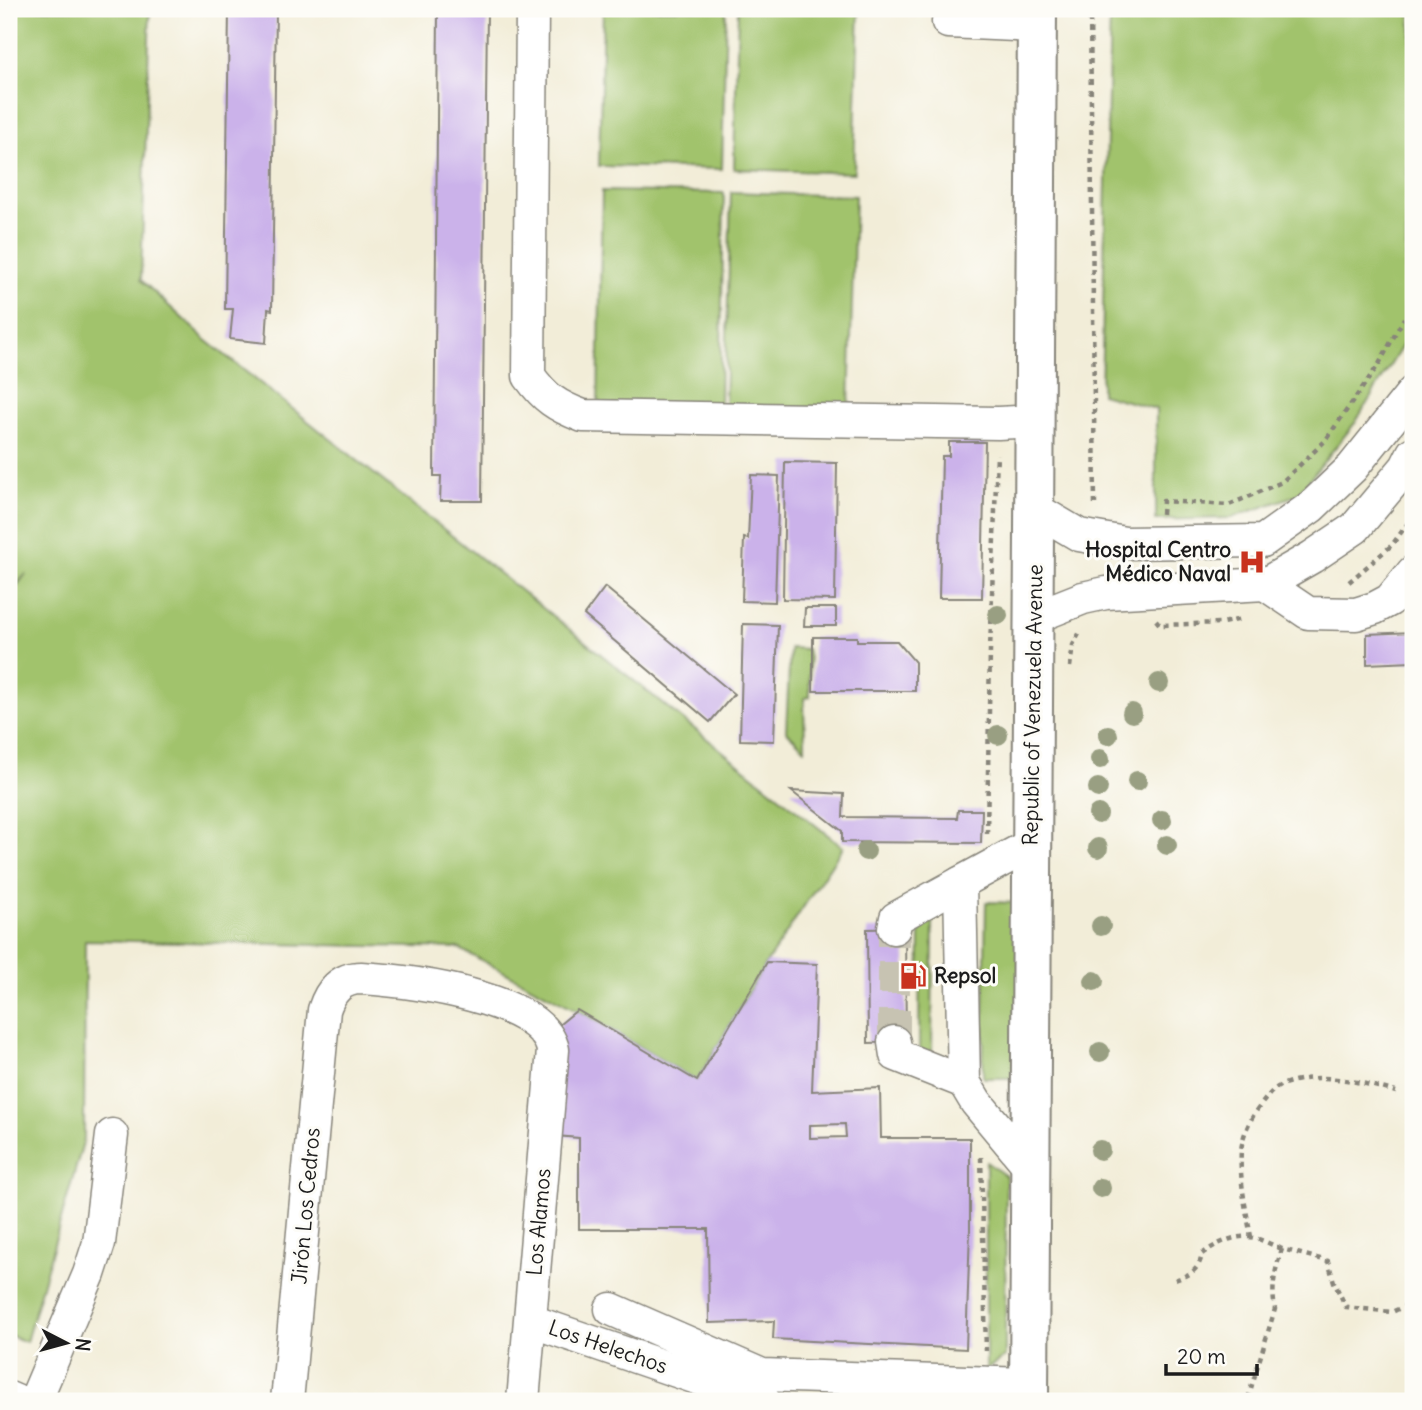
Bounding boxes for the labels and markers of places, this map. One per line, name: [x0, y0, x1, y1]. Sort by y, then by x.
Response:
place label: Hospital Centro Médico Naval: [1085, 536, 1231, 587]
hospital icon: Hospital Centro Médico Naval: [1237, 547, 1267, 577]
fuel station icon: Repsol: [898, 961, 928, 991]
place label: Repsol: [934, 962, 996, 989]

